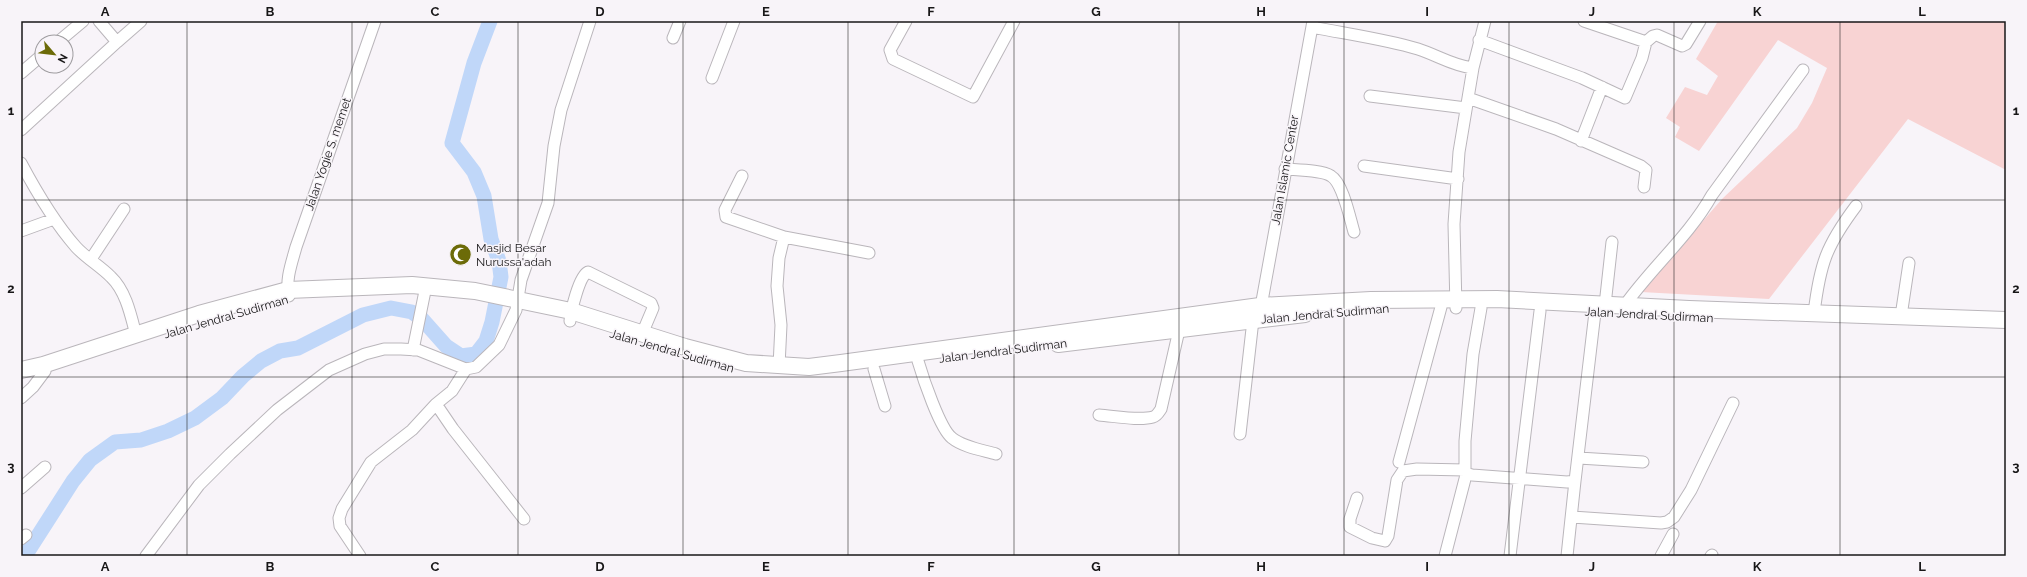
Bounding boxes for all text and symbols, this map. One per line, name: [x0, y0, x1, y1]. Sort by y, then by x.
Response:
text: A: [101, 4, 110, 19]
text: B: [266, 4, 275, 19]
text: C: [431, 4, 440, 19]
text: D: [595, 4, 605, 19]
text: E: [762, 4, 770, 19]
text: F: [927, 4, 935, 19]
text: G: [1091, 4, 1101, 19]
text: H: [1256, 4, 1266, 19]
text: I: [1425, 4, 1429, 19]
text: J: [1589, 4, 1595, 19]
text: K: [1753, 4, 1762, 19]
text: L: [1918, 4, 1926, 19]
north arrow: [34, 34, 74, 74]
text: N: [55, 52, 70, 65]
street label: Jalan Yogie S. memet: [302, 96, 354, 212]
text: 1: [8, 103, 15, 118]
text: 1: [2013, 103, 2020, 118]
street label: Jalan Islamic Center: [1268, 113, 1302, 226]
place label: Masjid Besar Nurussa'adah: [476, 241, 552, 269]
mosque icon: Masjid Besar Nurussa'adah: [447, 242, 473, 268]
text: 2: [7, 281, 15, 296]
text: 2: [2012, 281, 2020, 296]
street label: Jalan Jendral Sudirman: [162, 293, 290, 341]
street label: Jalan Jendral Sudirman: [1260, 301, 1390, 327]
street label: Jalan Jendral Sudirman: [1584, 305, 1714, 325]
street label: Jalan Jendral Sudirman: [608, 327, 736, 375]
street label: Jalan Jendral Sudirman: [938, 336, 1068, 366]
text: 3: [7, 459, 15, 474]
text: 3: [2012, 459, 2020, 474]
text: A: [101, 559, 110, 574]
text: B: [266, 559, 275, 574]
text: C: [431, 559, 440, 574]
text: D: [595, 559, 605, 574]
text: E: [762, 559, 770, 574]
text: F: [927, 559, 935, 574]
text: G: [1091, 559, 1101, 574]
text: H: [1256, 559, 1266, 574]
text: I: [1425, 559, 1429, 574]
text: J: [1589, 559, 1595, 574]
text: K: [1753, 559, 1762, 574]
text: L: [1918, 559, 1926, 574]

